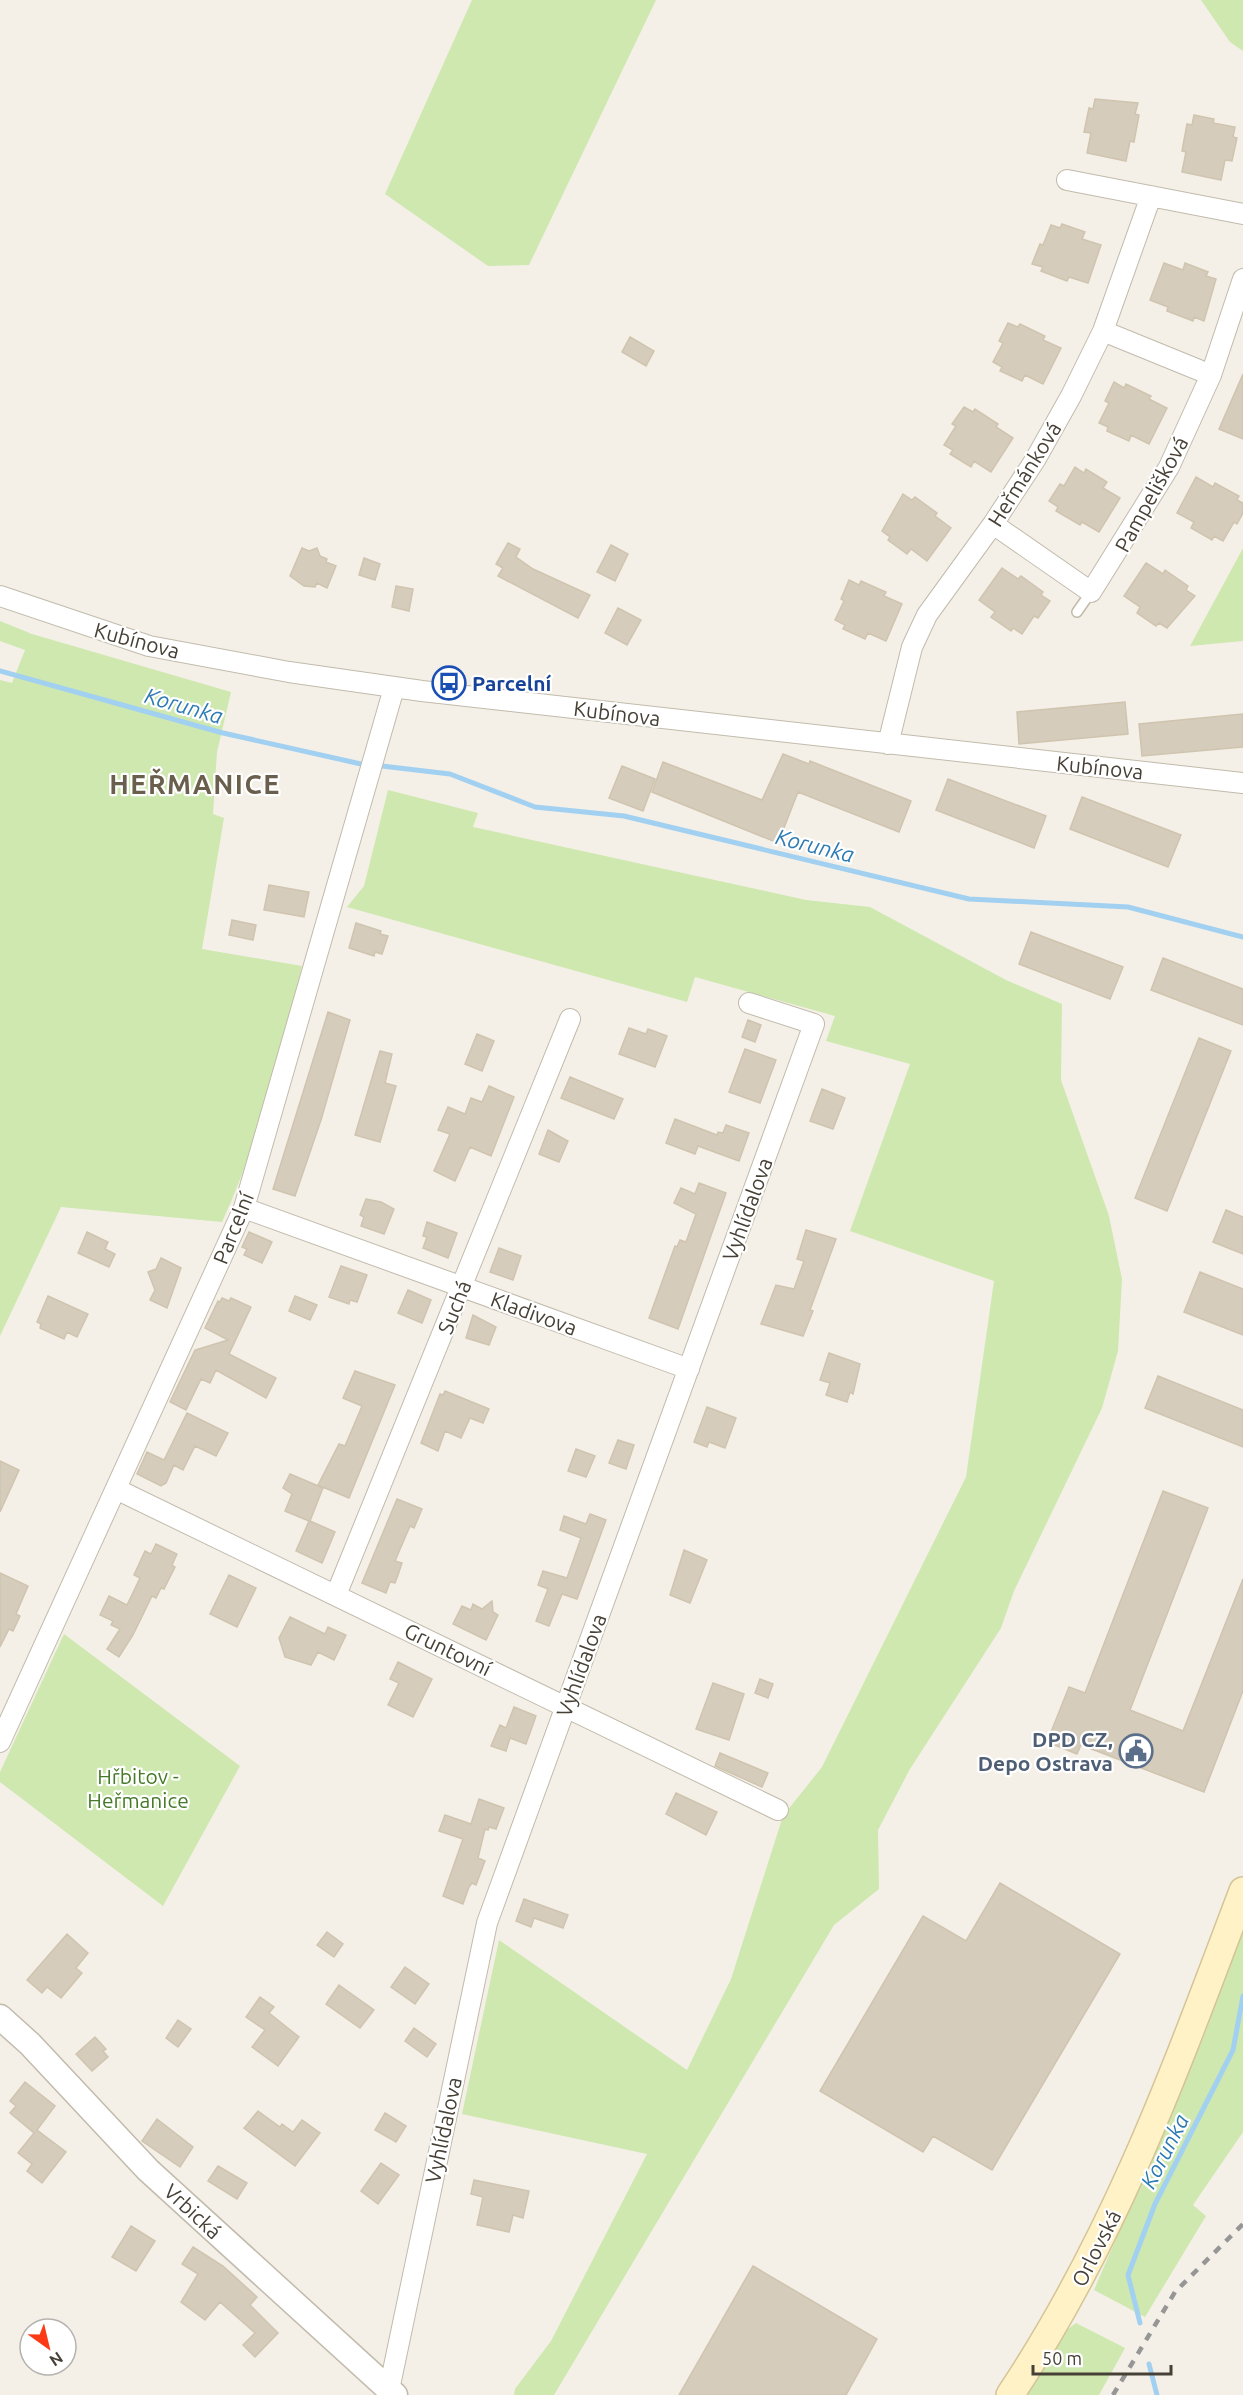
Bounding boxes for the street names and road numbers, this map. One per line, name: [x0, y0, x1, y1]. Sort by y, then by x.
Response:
street label: Heřmánková: [982, 417, 1066, 531]
street label: Pampelišková: [1109, 432, 1193, 556]
street label: Kubínova: [92, 617, 182, 663]
street label: Kubínova: [572, 696, 662, 730]
street label: Kubínova: [1055, 751, 1145, 783]
street label: Vyhlídalova: [717, 1154, 777, 1264]
street label: Parcelní: [208, 1188, 259, 1267]
street label: Suchá: [432, 1277, 476, 1337]
street label: Kladivova: [488, 1286, 580, 1340]
street label: Vyhlídalova: [551, 1610, 611, 1720]
street label: Gruntovní: [401, 1618, 496, 1681]
street label: Vyhlídalova: [420, 2075, 466, 2185]
street label: Vrbická: [159, 2179, 227, 2243]
street label: Orlovská: [1067, 2206, 1125, 2290]

